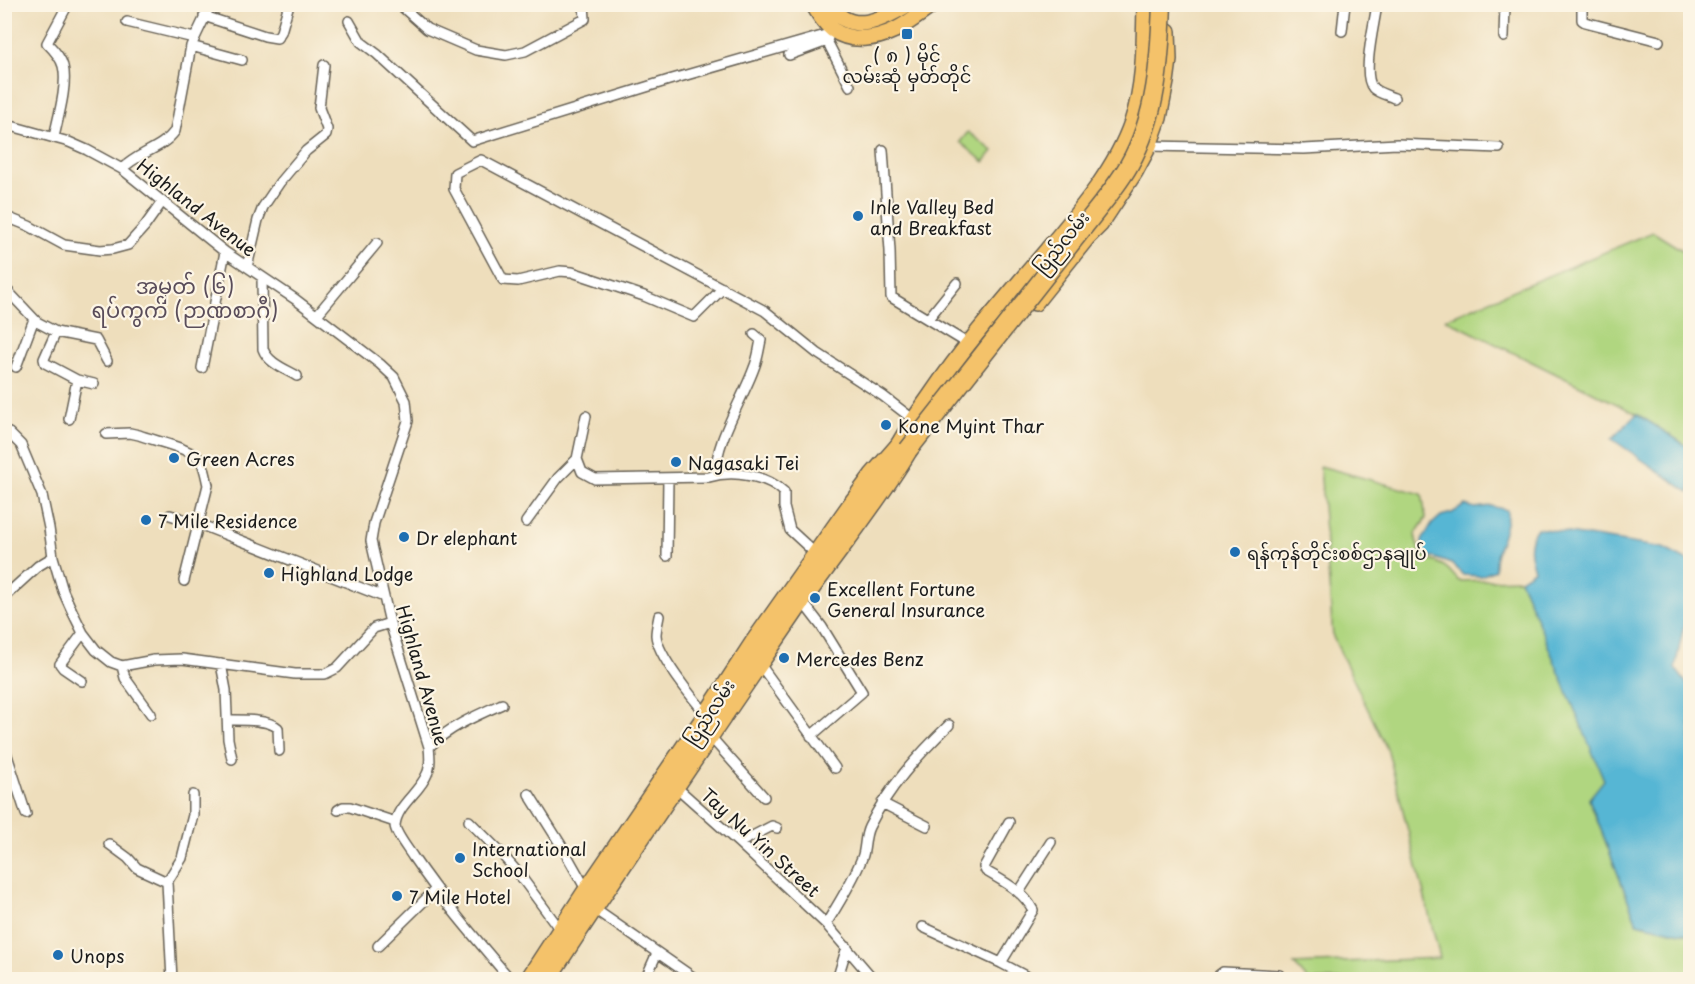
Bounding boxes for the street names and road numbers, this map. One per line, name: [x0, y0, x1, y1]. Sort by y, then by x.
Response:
street label: Highland Avenue: [132, 152, 263, 262]
street label: ပြည်လမ်း: [1027, 204, 1097, 281]
street label: Highland Avenue: [390, 602, 456, 749]
street label: ပြည်လမ်း: [677, 673, 743, 752]
street label: Tay Nu Yin Street: [695, 781, 827, 903]

